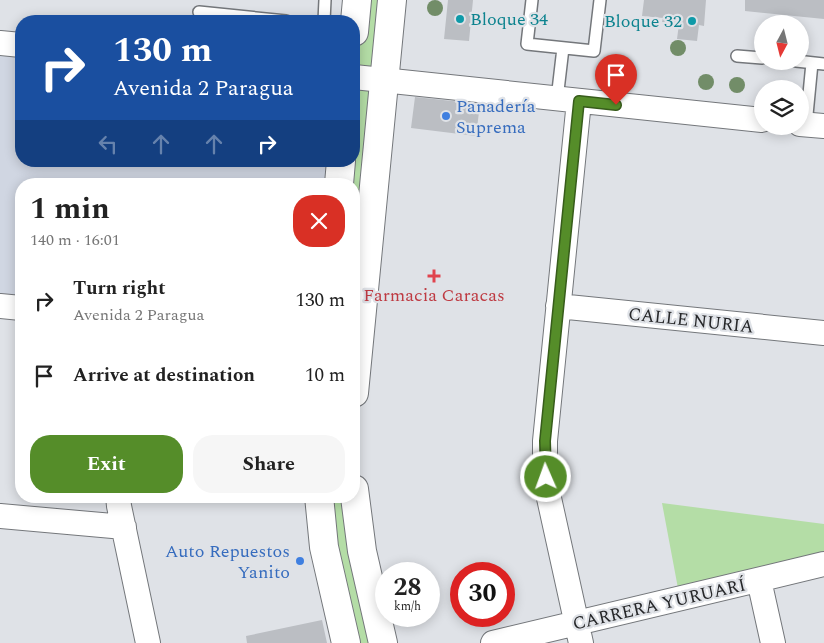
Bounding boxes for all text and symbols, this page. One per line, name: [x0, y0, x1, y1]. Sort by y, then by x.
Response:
place label: Bloque 34: [470, 6, 548, 33]
place label: Bloque 32: [604, 8, 682, 35]
marker: Bloque 34: [454, 13, 466, 25]
marker: Bloque 32: [686, 15, 698, 27]
north arrow: [754, 15, 809, 70]
map controls: [754, 15, 809, 135]
text: 130 m: [113, 24, 212, 77]
icon: right: [30, 35, 95, 100]
pin: [595, 54, 637, 105]
icon: arrive: [602, 61, 630, 89]
text: Avenida 2 Paragua: [113, 72, 294, 105]
button: layers: [754, 80, 809, 135]
place label: Panadería Suprema: [456, 93, 536, 141]
marker: Panadería Suprema: [440, 110, 452, 122]
icon: left: [94, 130, 122, 158]
icon: ahead: [147, 130, 175, 158]
icon: ahead: [200, 130, 228, 158]
icon: right: [253, 130, 281, 158]
text: 1 min: [30, 186, 110, 232]
button: close: [293, 195, 345, 247]
text: 140 m · 16:01: [30, 228, 120, 252]
marker: Farmacia Caracas: [428, 270, 440, 282]
text: Turn right: [73, 274, 166, 303]
place label: Farmacia Caracas: [363, 282, 505, 309]
text: 130 m: [295, 286, 345, 315]
icon: right: [30, 287, 58, 315]
street label: CALLE NURIA: [627, 300, 755, 341]
text: Avenida 2 Paragua: [73, 303, 204, 327]
text: Arrive at destination: [73, 361, 255, 390]
text: 10 m: [305, 361, 345, 390]
icon: arrive: [30, 362, 58, 390]
button: Exit: [30, 435, 183, 493]
button: Share: [193, 435, 345, 493]
position arrow: [519, 450, 571, 502]
place label: Auto Repuestos Yanito: [165, 538, 290, 586]
marker: Auto Repuestos Yanito: [294, 555, 306, 567]
speed limit sign: 30: [450, 562, 515, 627]
text: 28: [393, 569, 422, 607]
street label: CARRERA YURUARÍ: [570, 571, 748, 638]
text: km/h: [394, 597, 421, 616]

